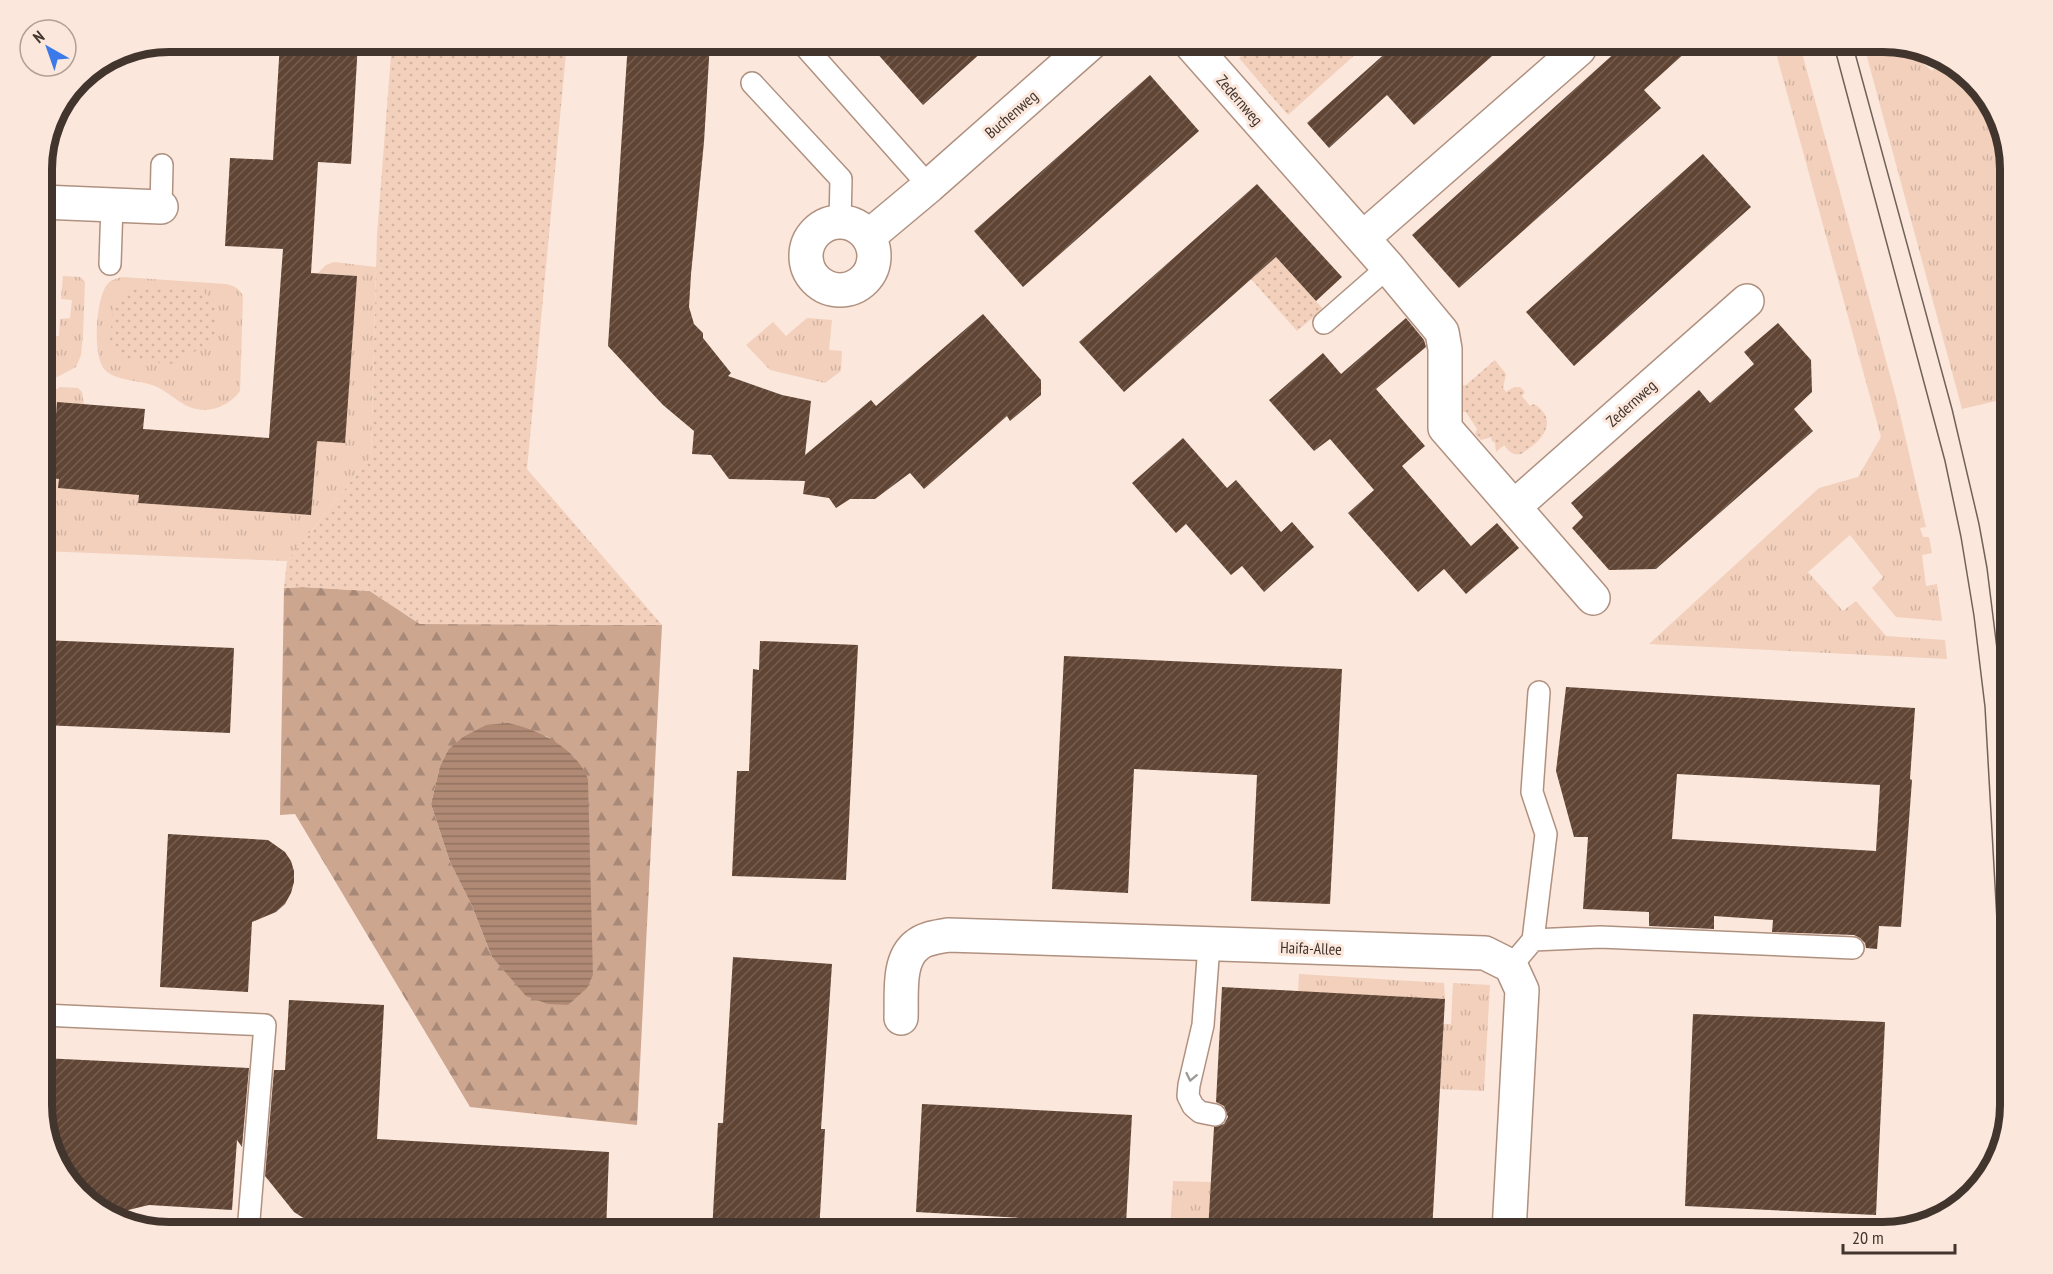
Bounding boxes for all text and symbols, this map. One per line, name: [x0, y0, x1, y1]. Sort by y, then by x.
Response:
north arrow: [18, 18, 78, 78]
text: N: [29, 26, 48, 47]
street label: Zedernweg: [1213, 71, 1267, 129]
street label: Buchenweg: [980, 86, 1042, 142]
street label: Zedernweg: [1602, 375, 1660, 431]
street label: Haifa-Allee: [1280, 937, 1342, 959]
one-way arrow: [1185, 1072, 1198, 1082]
scale bar: [1843, 1217, 1956, 1255]
text: 20 m: [1852, 1226, 1884, 1249]

